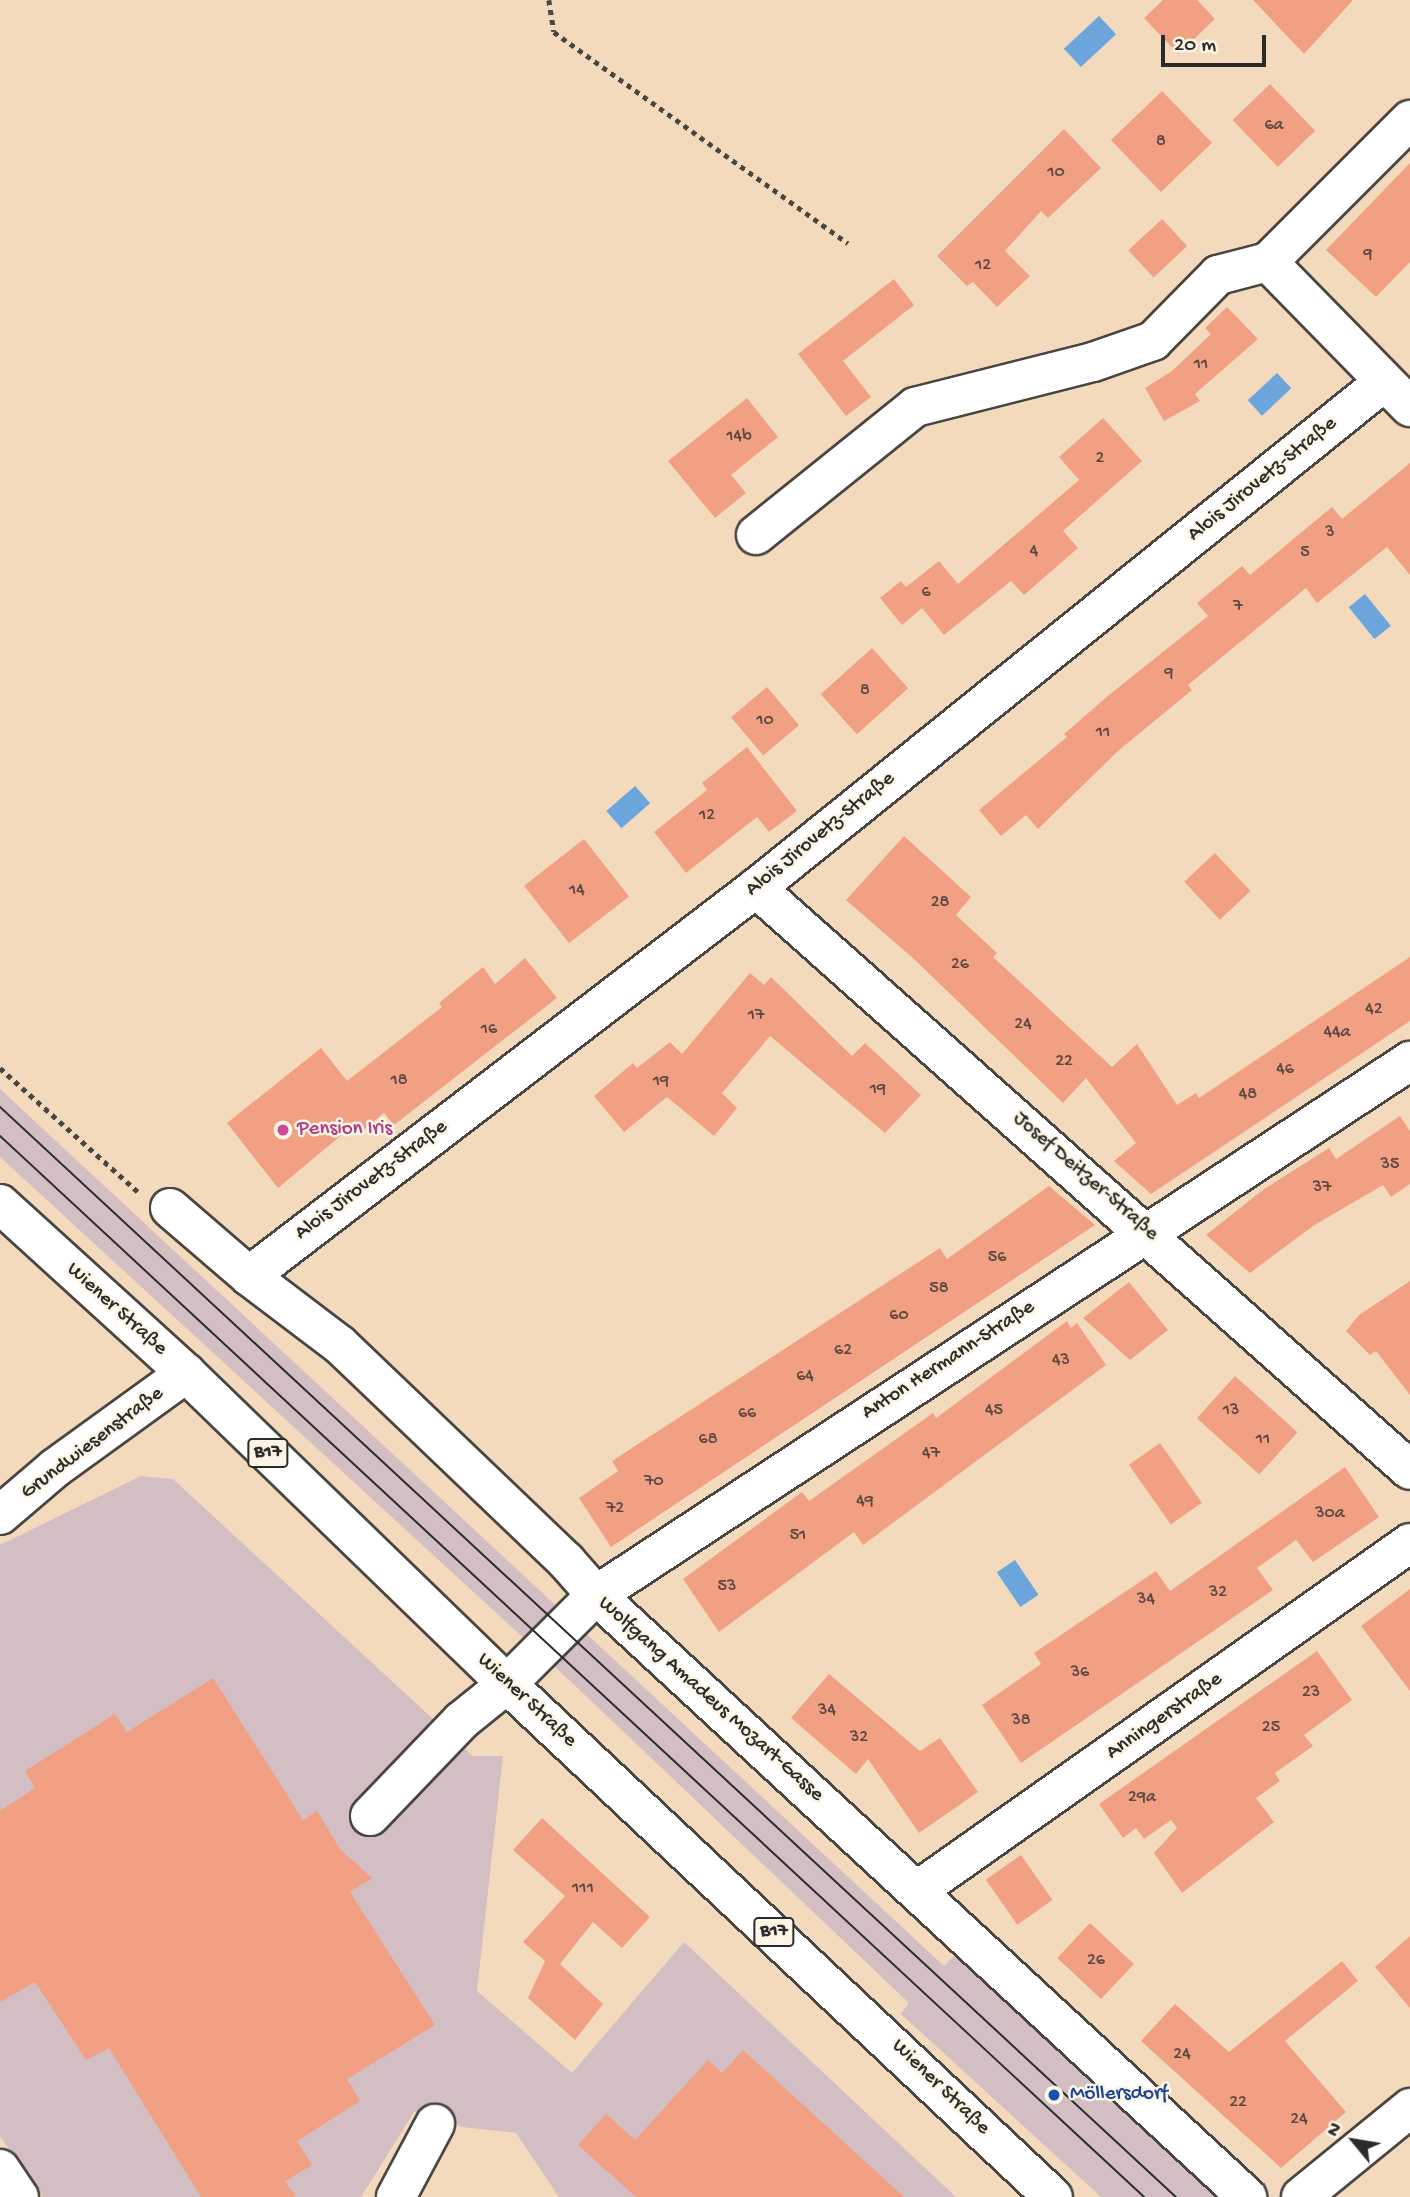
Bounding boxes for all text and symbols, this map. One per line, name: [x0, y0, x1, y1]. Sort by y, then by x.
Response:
scale bar: [1165, 21, 1270, 65]
text: 20 m: [1174, 34, 1216, 59]
house number: 6a: [1264, 115, 1284, 137]
house number: 8: [1156, 131, 1166, 153]
house number: 10: [1047, 162, 1065, 184]
house number: 9: [1363, 244, 1373, 266]
house number: 12: [975, 255, 991, 277]
house number: 11: [1194, 354, 1208, 376]
street label: Alois Jirovetz-Straße: [1183, 412, 1343, 548]
house number: 14b: [726, 426, 752, 448]
house number: 2: [1096, 448, 1104, 470]
house number: 3: [1325, 522, 1335, 544]
house number: 4: [1030, 541, 1038, 563]
house number: 5: [1300, 542, 1310, 564]
house number: 6: [921, 582, 931, 604]
house number: 7: [1233, 596, 1243, 618]
house number: 9: [1164, 663, 1174, 685]
house number: 8: [860, 680, 870, 702]
house number: 10: [756, 710, 774, 732]
house number: 11: [1096, 722, 1110, 744]
street label: Alois Jirovetz-Straße: [741, 767, 901, 903]
house number: 12: [699, 805, 715, 827]
house number: 14: [569, 880, 585, 902]
house number: 28: [931, 892, 949, 914]
house number: 26: [951, 954, 969, 976]
house number: 42: [1365, 999, 1383, 1021]
house number: 17: [748, 1005, 764, 1027]
house number: 24: [1014, 1014, 1032, 1036]
house number: 16: [481, 1019, 497, 1041]
house number: 44a: [1323, 1022, 1351, 1044]
house number: 22: [1055, 1051, 1073, 1073]
house number: 46: [1276, 1059, 1294, 1081]
house number: 18: [390, 1070, 408, 1092]
house number: 19: [653, 1071, 669, 1093]
house number: 19: [870, 1079, 886, 1101]
house number: 48: [1239, 1084, 1257, 1106]
street label: Josef Deitzer-Straße: [1007, 1107, 1163, 1247]
street label: Alois Jirovetz-Straße: [291, 1115, 453, 1247]
place label: Pension Iris: [297, 1117, 392, 1143]
marker: Pension Iris: [275, 1122, 291, 1138]
house number: 35: [1381, 1154, 1399, 1176]
house number: 37: [1313, 1177, 1331, 1199]
house number: 56: [988, 1247, 1006, 1269]
street label: Wiener Straße: [60, 1258, 172, 1362]
house number: 58: [929, 1278, 949, 1300]
street label: Anton Hermann-Straße: [858, 1296, 1040, 1426]
house number: 60: [889, 1305, 909, 1327]
house number: 62: [834, 1340, 852, 1362]
house number: 43: [1052, 1350, 1070, 1372]
house number: 64: [796, 1366, 814, 1388]
street label: Grundwiesenstraße: [17, 1382, 169, 1506]
house number: 45: [985, 1400, 1003, 1422]
house number: 13: [1223, 1400, 1239, 1422]
house number: 66: [738, 1403, 756, 1425]
house number: 68: [699, 1429, 717, 1451]
house number: 11: [1256, 1429, 1270, 1451]
road number: B17: [247, 1438, 289, 1469]
house number: 47: [922, 1443, 940, 1465]
house number: 70: [644, 1471, 664, 1493]
house number: 49: [856, 1491, 874, 1513]
house number: 72: [606, 1498, 624, 1520]
house number: 30a: [1315, 1503, 1345, 1525]
house number: 51: [790, 1525, 806, 1547]
house number: 53: [718, 1576, 736, 1598]
house number: 32: [1209, 1582, 1227, 1604]
house number: 34: [1137, 1589, 1155, 1611]
street label: Wolfgang Amadeus Mozart-Gasse: [592, 1592, 828, 1808]
street label: Wiener Straße: [471, 1648, 581, 1754]
house number: 36: [1071, 1662, 1089, 1684]
street label: Anningerstraße: [1102, 1668, 1228, 1766]
house number: 23: [1302, 1682, 1320, 1704]
house number: 34: [818, 1700, 836, 1722]
house number: 38: [1011, 1710, 1031, 1732]
house number: 25: [1262, 1717, 1280, 1739]
house number: 32: [850, 1727, 868, 1749]
house number: 29a: [1128, 1787, 1156, 1809]
house number: 111: [572, 1878, 594, 1900]
road number: B17: [753, 1916, 795, 1948]
house number: 26: [1087, 1950, 1105, 1972]
street label: Wiener Straße: [885, 2035, 995, 2141]
house number: 24: [1173, 2044, 1191, 2066]
place label: Möllersdorf: [1070, 2082, 1168, 2108]
marker: Möllersdorf: [1044, 2085, 1064, 2105]
house number: 22: [1229, 2092, 1247, 2114]
north arrow: [1319, 2106, 1389, 2176]
house number: 24: [1290, 2109, 1308, 2131]
text: N: [1322, 2119, 1348, 2141]

